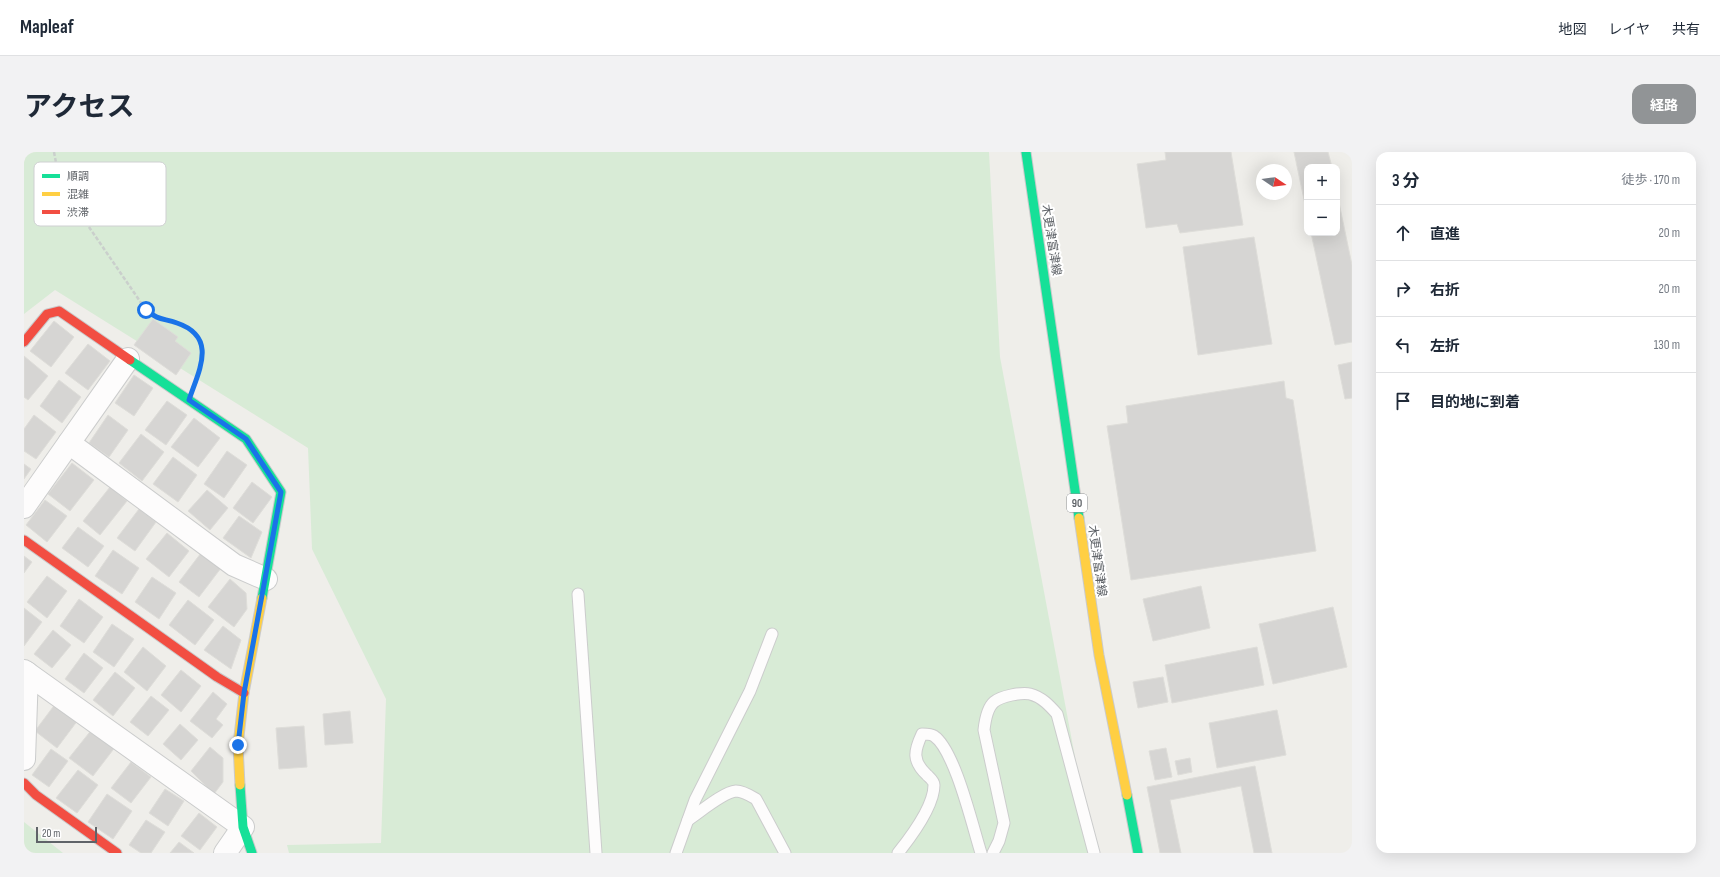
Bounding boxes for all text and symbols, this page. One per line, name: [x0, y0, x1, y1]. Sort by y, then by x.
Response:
text: Mapleaf: [20, 16, 74, 39]
text: 地図: [1558, 21, 1586, 38]
text: レイヤ: [1608, 21, 1650, 38]
text: 共有: [1672, 21, 1700, 38]
button: 経路: [1632, 84, 1696, 124]
text: アクセス: [24, 91, 135, 124]
legend: [34, 162, 166, 226]
north arrow: [1256, 164, 1292, 200]
map controls: [1304, 164, 1340, 236]
button: +: [1304, 164, 1340, 200]
text: 順調: [67, 170, 89, 183]
text: 3 分: [1392, 171, 1419, 191]
text: 徒歩 · 170 m: [1621, 172, 1680, 188]
text: 混雑: [67, 188, 89, 201]
button: −: [1304, 200, 1340, 236]
street label: 木更津富津線: [1038, 203, 1064, 277]
text: 渋滞: [67, 206, 89, 219]
icon: ahead: [1392, 222, 1414, 244]
text: 直進: [1430, 225, 1460, 244]
text: 20 m: [1658, 225, 1680, 241]
icon: right: [1392, 278, 1414, 300]
text: 右折: [1430, 281, 1460, 300]
text: 20 m: [1658, 281, 1680, 297]
route start: [137, 301, 155, 319]
icon: left: [1392, 334, 1414, 356]
text: 左折: [1430, 337, 1460, 356]
text: 130 m: [1654, 337, 1680, 353]
icon: arrive: [1392, 390, 1414, 412]
text: 目的地に到着: [1430, 393, 1520, 412]
road number: 90: [1067, 494, 1087, 512]
street label: 木更津富津線: [1085, 524, 1109, 598]
route end: [229, 736, 247, 754]
scale bar: [36, 825, 97, 844]
text: 20 m: [42, 827, 60, 840]

